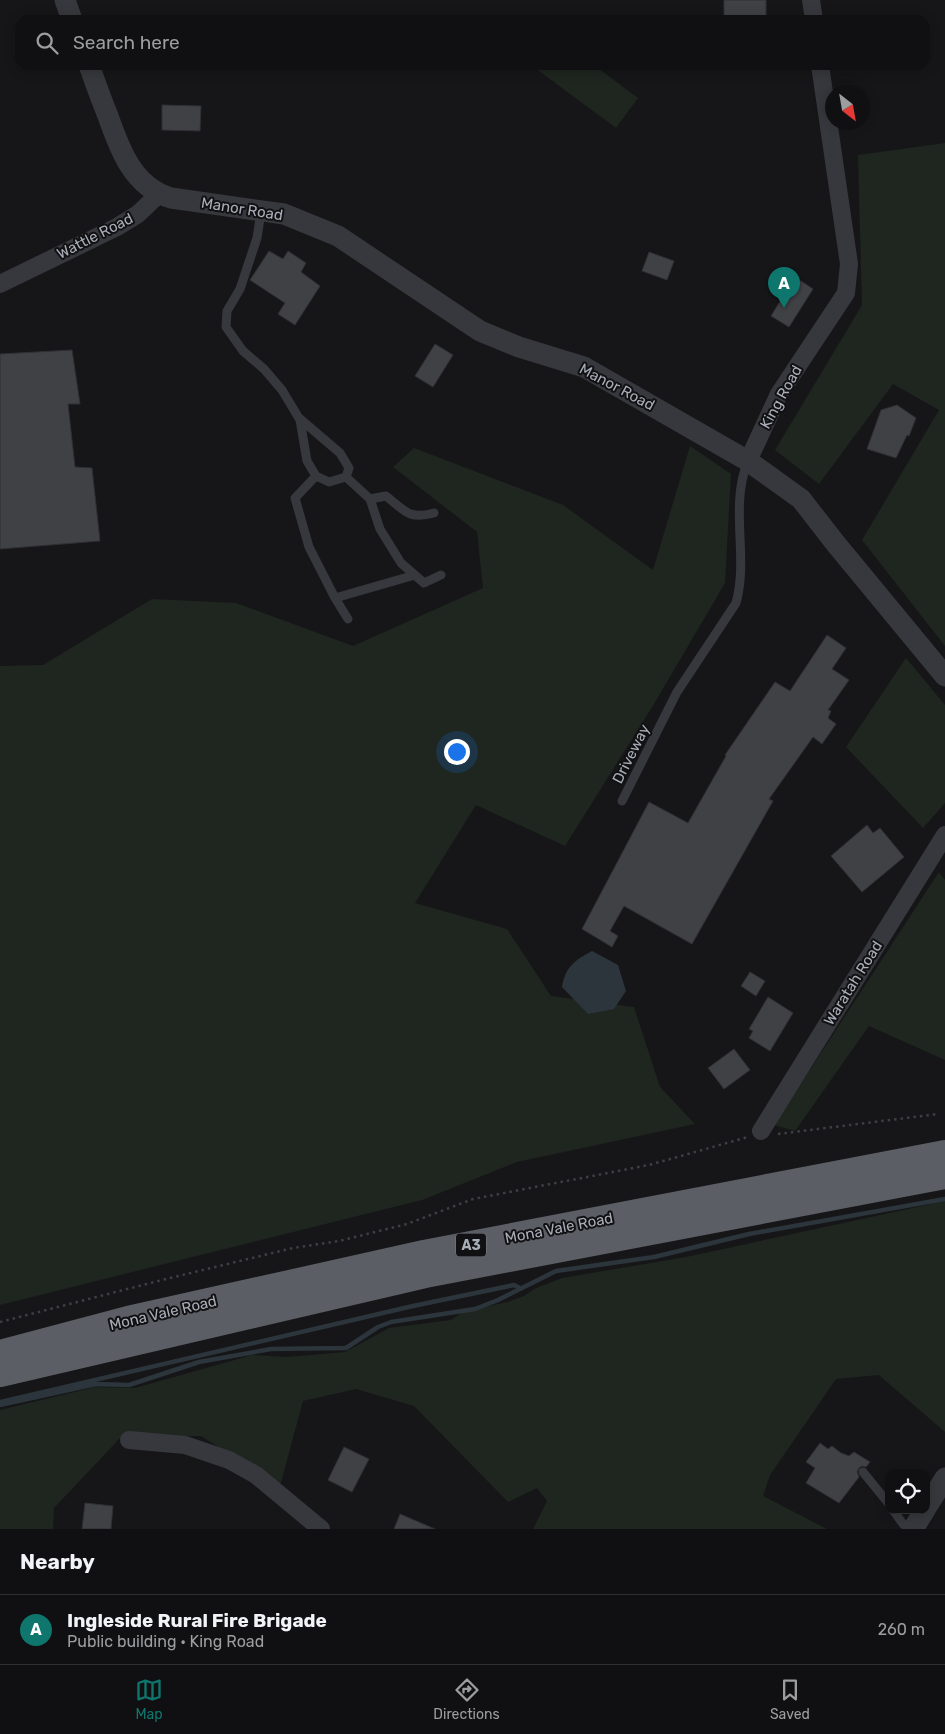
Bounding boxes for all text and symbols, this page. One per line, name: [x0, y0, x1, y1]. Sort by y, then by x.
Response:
search box: [15, 15, 930, 70]
icon: search: [33, 29, 61, 57]
text: Search here: [73, 31, 180, 54]
north arrow: [825, 85, 870, 130]
street label: Manor Road: [200, 194, 284, 224]
street label: Wattle Road: [54, 209, 136, 263]
pin: A: [768, 267, 800, 308]
street label: Manor Road: [576, 360, 658, 414]
street label: King Road: [756, 362, 806, 432]
street label: Driveway: [608, 721, 654, 787]
your location: [444, 739, 470, 765]
street label: Waratah Road: [820, 937, 886, 1029]
street label: Mona Vale Road: [503, 1209, 615, 1247]
road number: A3: [456, 1234, 486, 1256]
street label: Mona Vale Road: [108, 1292, 218, 1334]
map controls: [885, 1469, 930, 1514]
button: locate: [885, 1469, 930, 1514]
text: Nearby: [20, 1549, 95, 1574]
text: Ingleside Rural Fire Brigade: [67, 1609, 327, 1632]
text: A: [30, 1620, 42, 1639]
text: 260 m: [878, 1620, 925, 1639]
text: Public building · King Road: [67, 1632, 264, 1651]
tab: Map: [135, 1676, 163, 1723]
tab: Directions: [433, 1676, 500, 1723]
tab: Saved: [770, 1676, 810, 1723]

